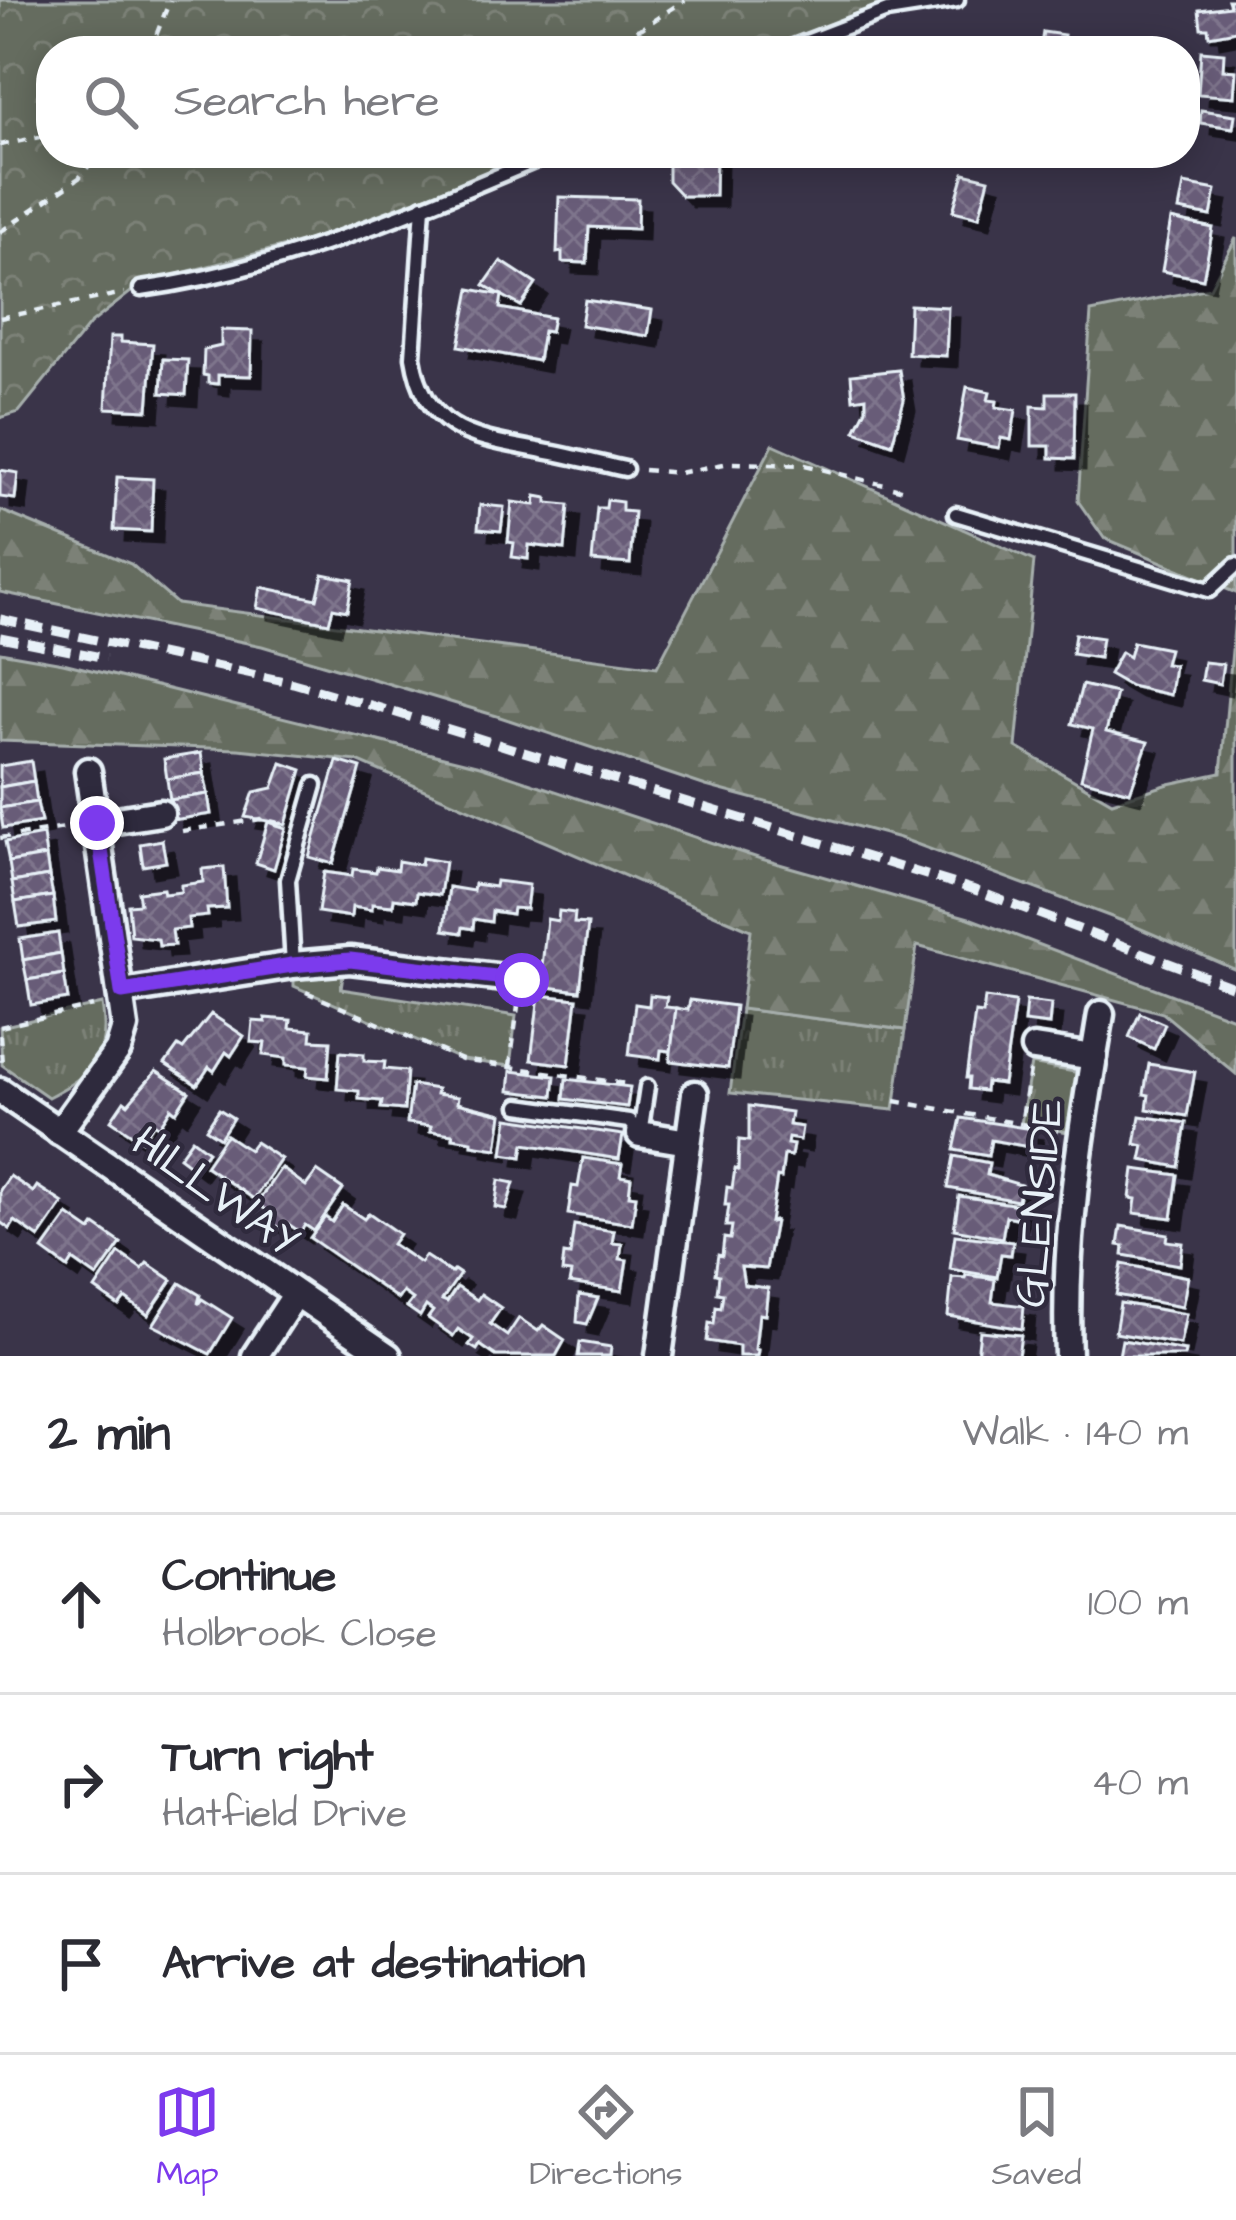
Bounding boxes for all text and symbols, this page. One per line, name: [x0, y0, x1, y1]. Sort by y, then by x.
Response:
search box: [36, 36, 1200, 168]
icon: search: [78, 69, 144, 135]
text: Search here: [174, 71, 440, 133]
route end: [70, 796, 124, 850]
route start: [495, 953, 549, 1007]
street label: GLENSIDE: [1000, 1097, 1080, 1310]
street label: HILLWAY: [119, 1112, 312, 1273]
text: 2 min: [48, 1399, 171, 1470]
text: Walk · 140 m: [963, 1407, 1188, 1461]
text: Continue: [162, 1546, 336, 1608]
icon: ahead: [48, 1571, 114, 1637]
text: 100 m: [1088, 1577, 1188, 1631]
text: Holbrook Close: [162, 1608, 437, 1662]
text: Turn right: [162, 1726, 374, 1788]
icon: right: [48, 1751, 114, 1817]
text: 40 m: [1091, 1757, 1188, 1811]
text: Hatfield Drive: [162, 1788, 407, 1842]
icon: arrive: [48, 1931, 114, 1997]
text: Arrive at destination: [162, 1933, 585, 1995]
tab: Map: [154, 2079, 220, 2197]
tab: Directions: [529, 2079, 683, 2197]
tab: Saved: [992, 2079, 1082, 2197]

